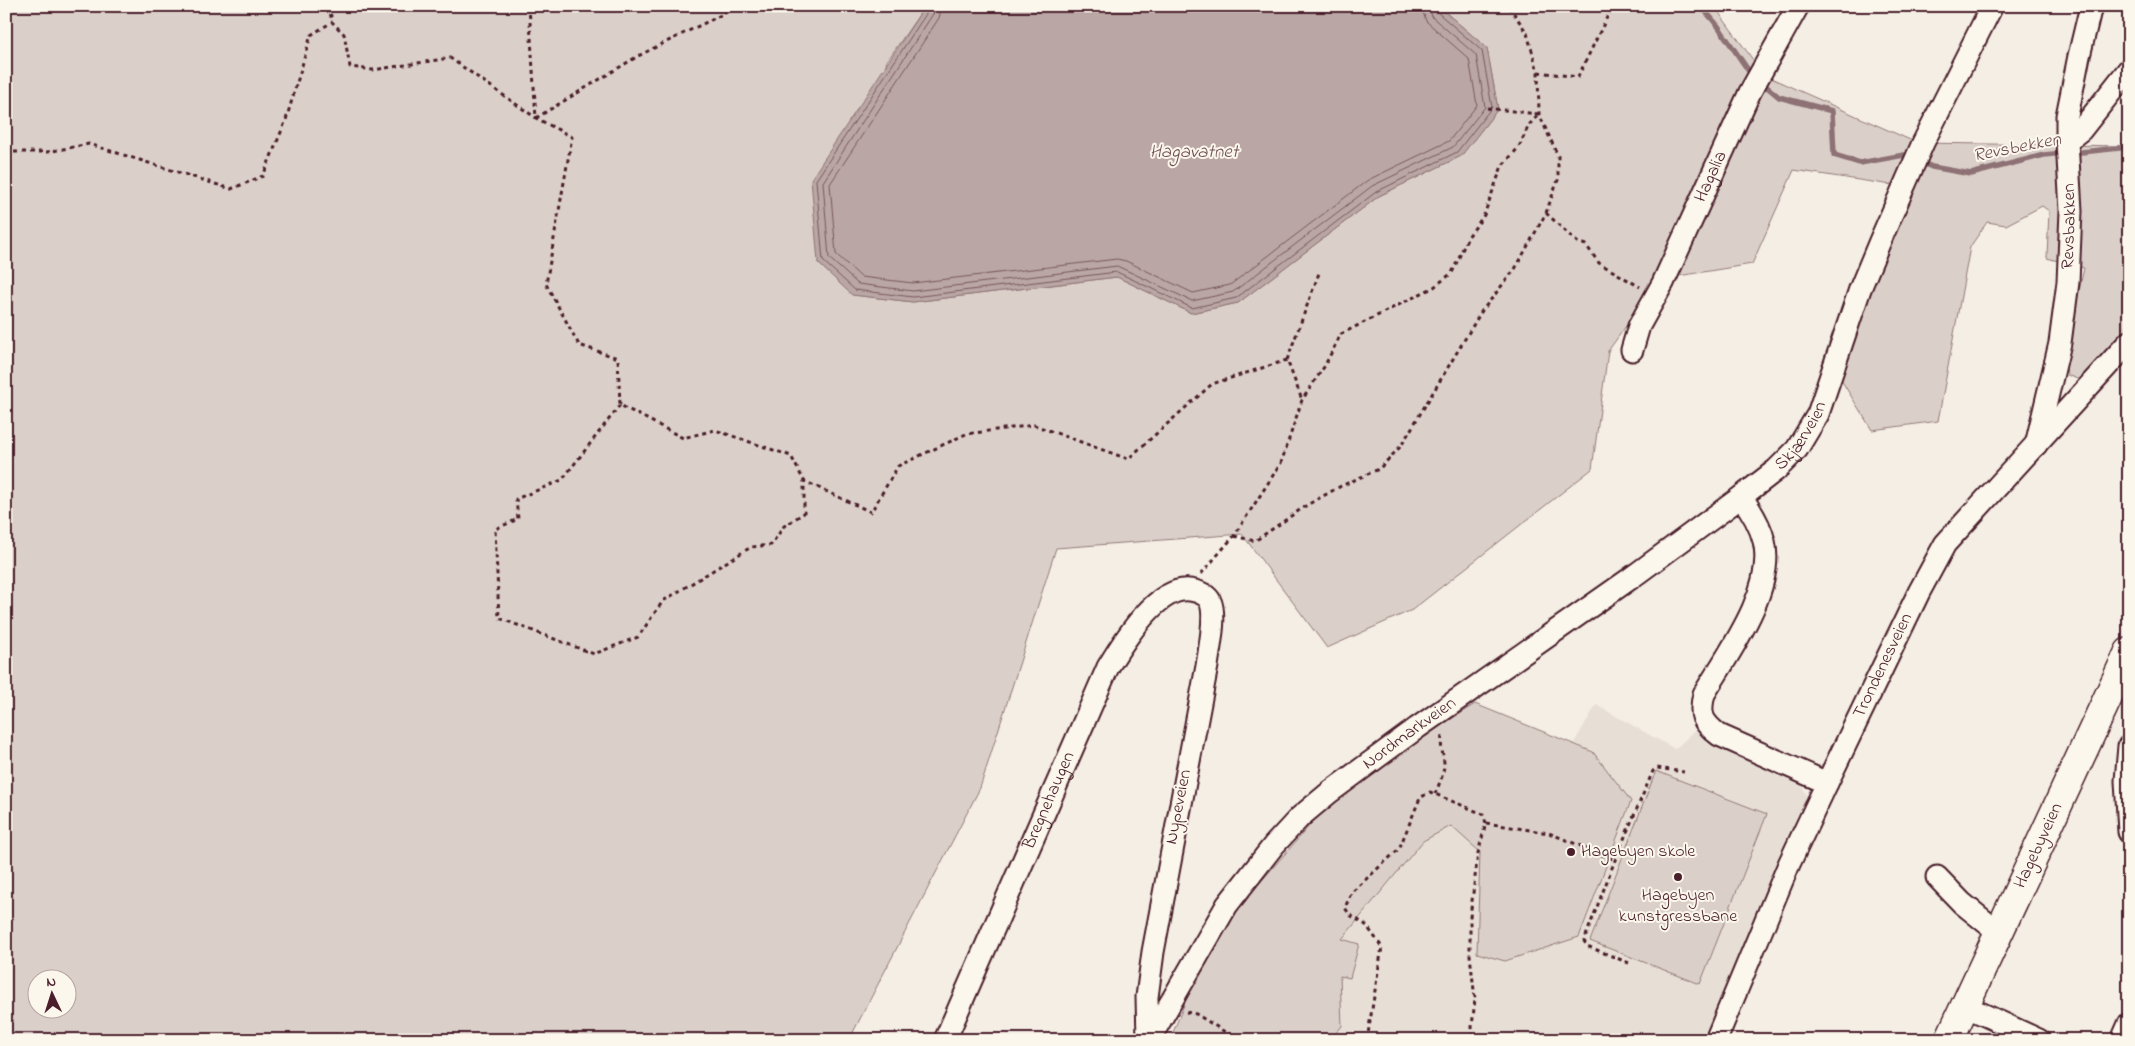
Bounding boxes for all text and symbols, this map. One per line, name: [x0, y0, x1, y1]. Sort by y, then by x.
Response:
water label: Revsbekken: [1971, 126, 2064, 170]
water label: Hagavatnet: [1150, 139, 1240, 167]
street label: Hagalia: [1688, 147, 1734, 207]
street label: Revsbakken: [2056, 182, 2084, 270]
street label: Skjærveien: [1769, 398, 1834, 477]
street label: Trondenesveien: [1847, 609, 1920, 723]
street label: Nordmarkveien: [1357, 691, 1462, 777]
street label: Bregnehaugen: [1016, 748, 1082, 855]
street label: Nypeveien: [1159, 767, 1199, 847]
street label: Hagebyveien: [2008, 799, 2070, 893]
place label: Hagebyen skole: [1581, 839, 1696, 866]
marker: Hagebyen skole: [1565, 846, 1577, 858]
marker: Hagebyen kunstgressbane: [1672, 871, 1684, 883]
place label: Hagebyen kunstgressbane: [1619, 883, 1738, 931]
north arrow: [28, 968, 78, 1018]
text: N: [46, 972, 57, 993]

